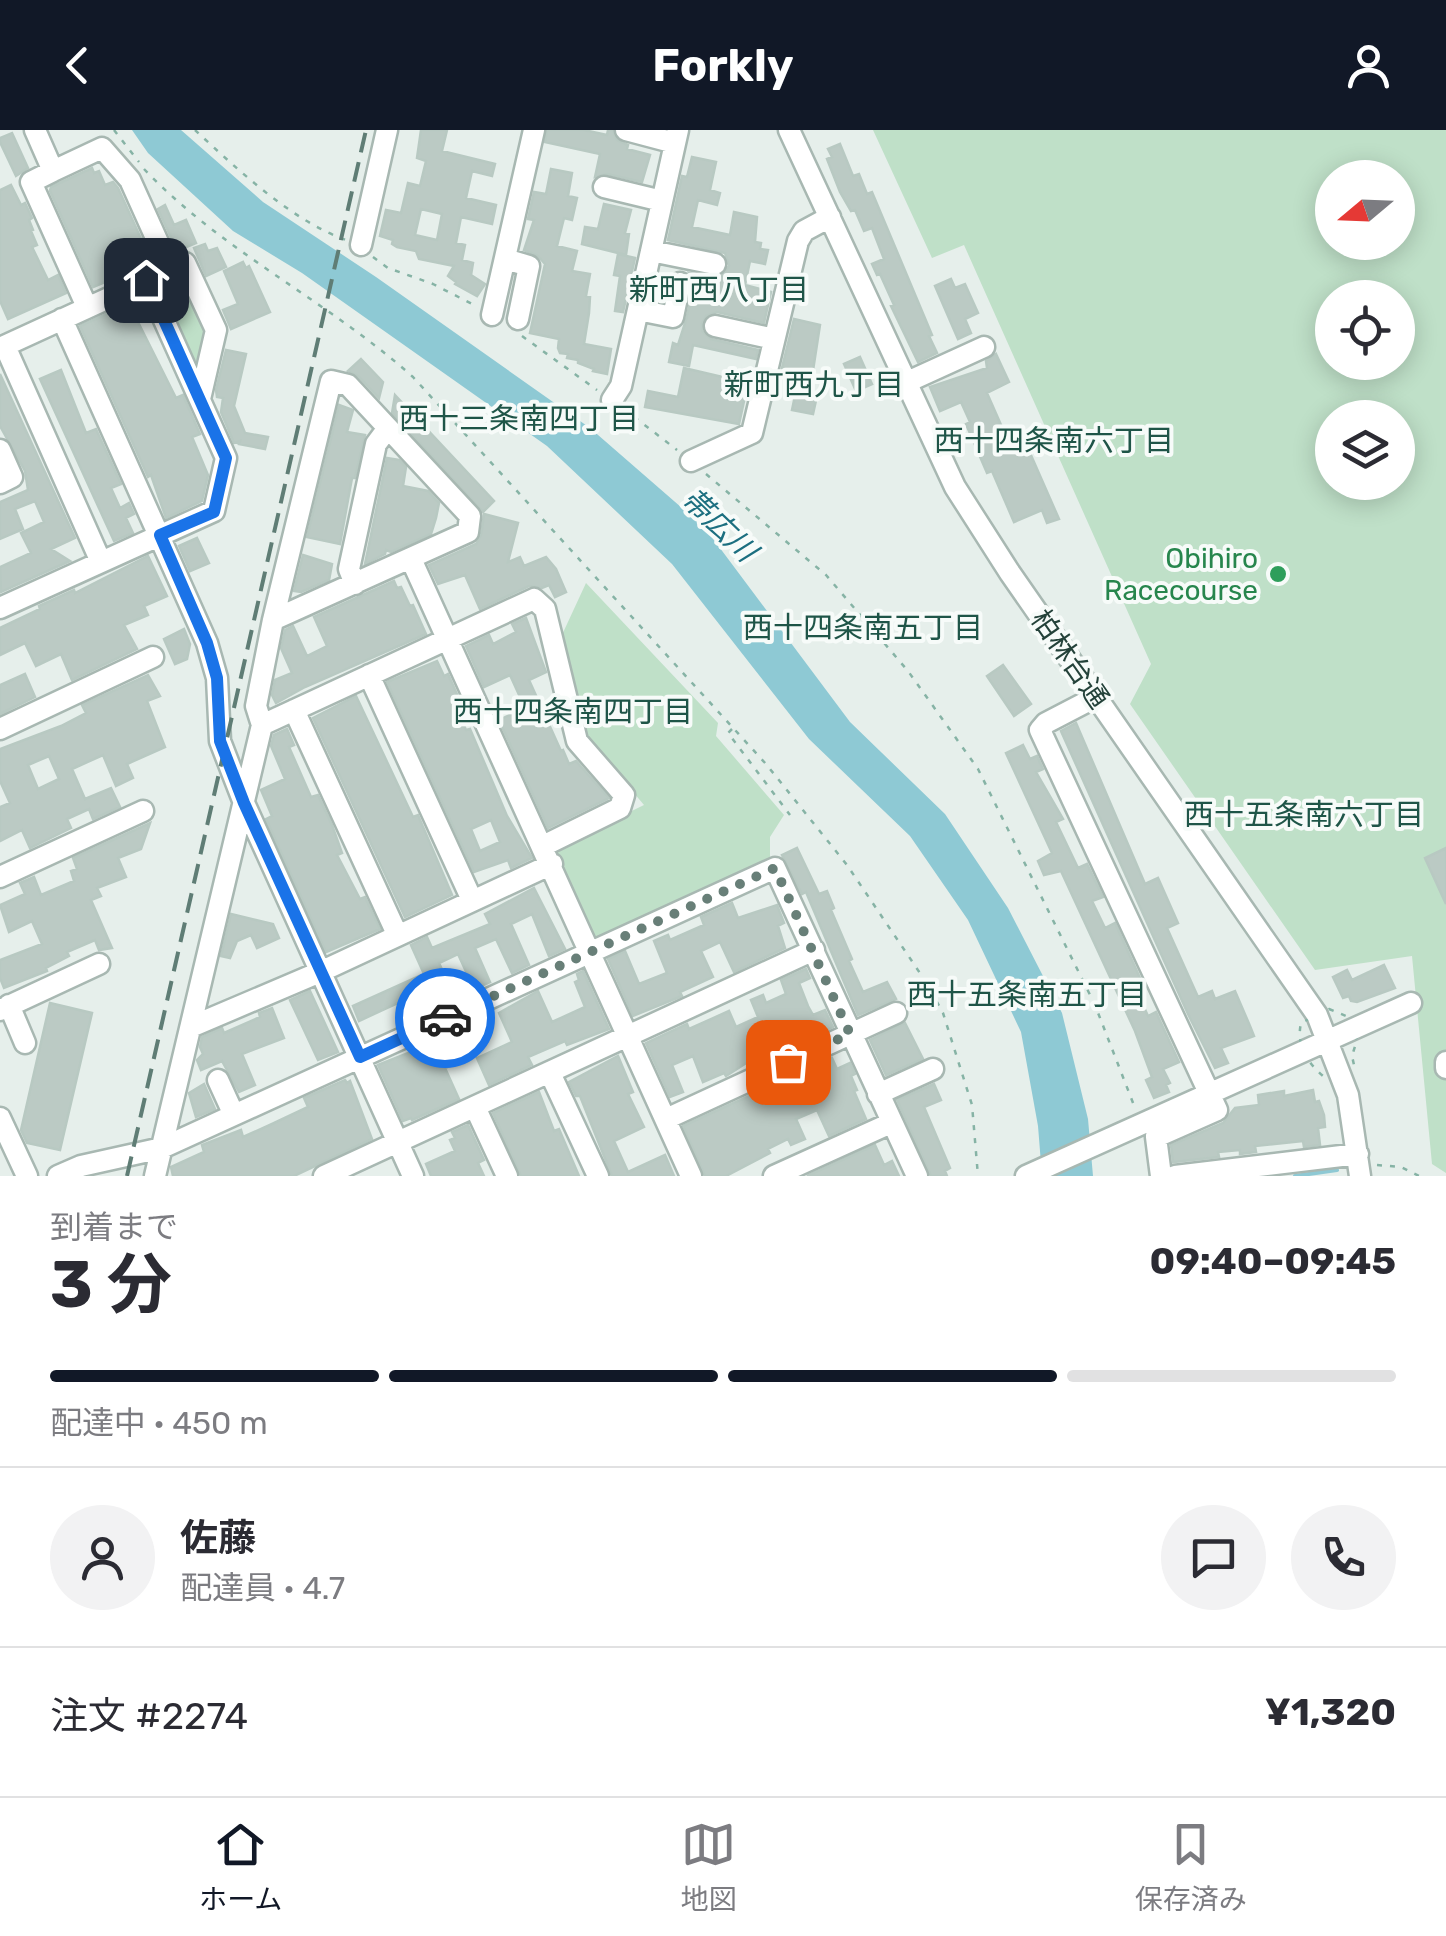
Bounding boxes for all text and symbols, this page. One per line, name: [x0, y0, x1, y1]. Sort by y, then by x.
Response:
icon: back: [50, 38, 105, 93]
icon: person: [1341, 38, 1396, 93]
text: Forkly: [652, 39, 794, 92]
north arrow: [1315, 160, 1415, 260]
map controls: [1315, 160, 1415, 500]
pin: [104, 238, 189, 323]
icon: home: [119, 253, 174, 308]
district label: 新町西八丁目: [629, 272, 809, 308]
button: locate: [1315, 280, 1415, 380]
district label: 新町西九丁目: [724, 367, 904, 403]
button: layers: [1315, 400, 1415, 500]
district label: 西十三条南四丁目: [399, 401, 639, 437]
district label: 西十四条南六丁目: [934, 423, 1174, 459]
water label: 帯広川: [674, 481, 766, 571]
place label: Obihiro Racecourse: [1104, 542, 1258, 607]
marker: Obihiro Racecourse: [1267, 563, 1289, 585]
street label: 柏林台通: [1024, 604, 1116, 714]
district label: 西十四条南五丁目: [743, 610, 983, 646]
district label: 西十四条南四丁目: [453, 694, 693, 730]
district label: 西十五条南六丁目: [1184, 797, 1424, 833]
courier: [395, 968, 495, 1068]
district label: 西十五条南五丁目: [907, 977, 1147, 1013]
icon: car: [418, 991, 473, 1046]
pin: [746, 1020, 831, 1105]
icon: bag: [761, 1035, 816, 1090]
text: 到着まで: [50, 1208, 178, 1246]
text: 09:40–09:45: [1150, 1238, 1396, 1284]
text: 3 分: [50, 1246, 172, 1323]
text: 配達中 · 450 m: [50, 1404, 268, 1442]
button: person: [50, 1505, 155, 1610]
button: chat: [1161, 1505, 1266, 1610]
button: phone: [1291, 1505, 1396, 1610]
text: 佐藤: [180, 1515, 256, 1561]
text: 配達員 · 4.7: [180, 1569, 345, 1607]
text: ¥1,320: [1265, 1689, 1396, 1735]
text: 注文 #2274: [50, 1693, 248, 1739]
tab: ホーム: [199, 1817, 282, 1917]
tab: 地図: [681, 1817, 737, 1917]
tab: 保存済み: [1135, 1817, 1247, 1917]

